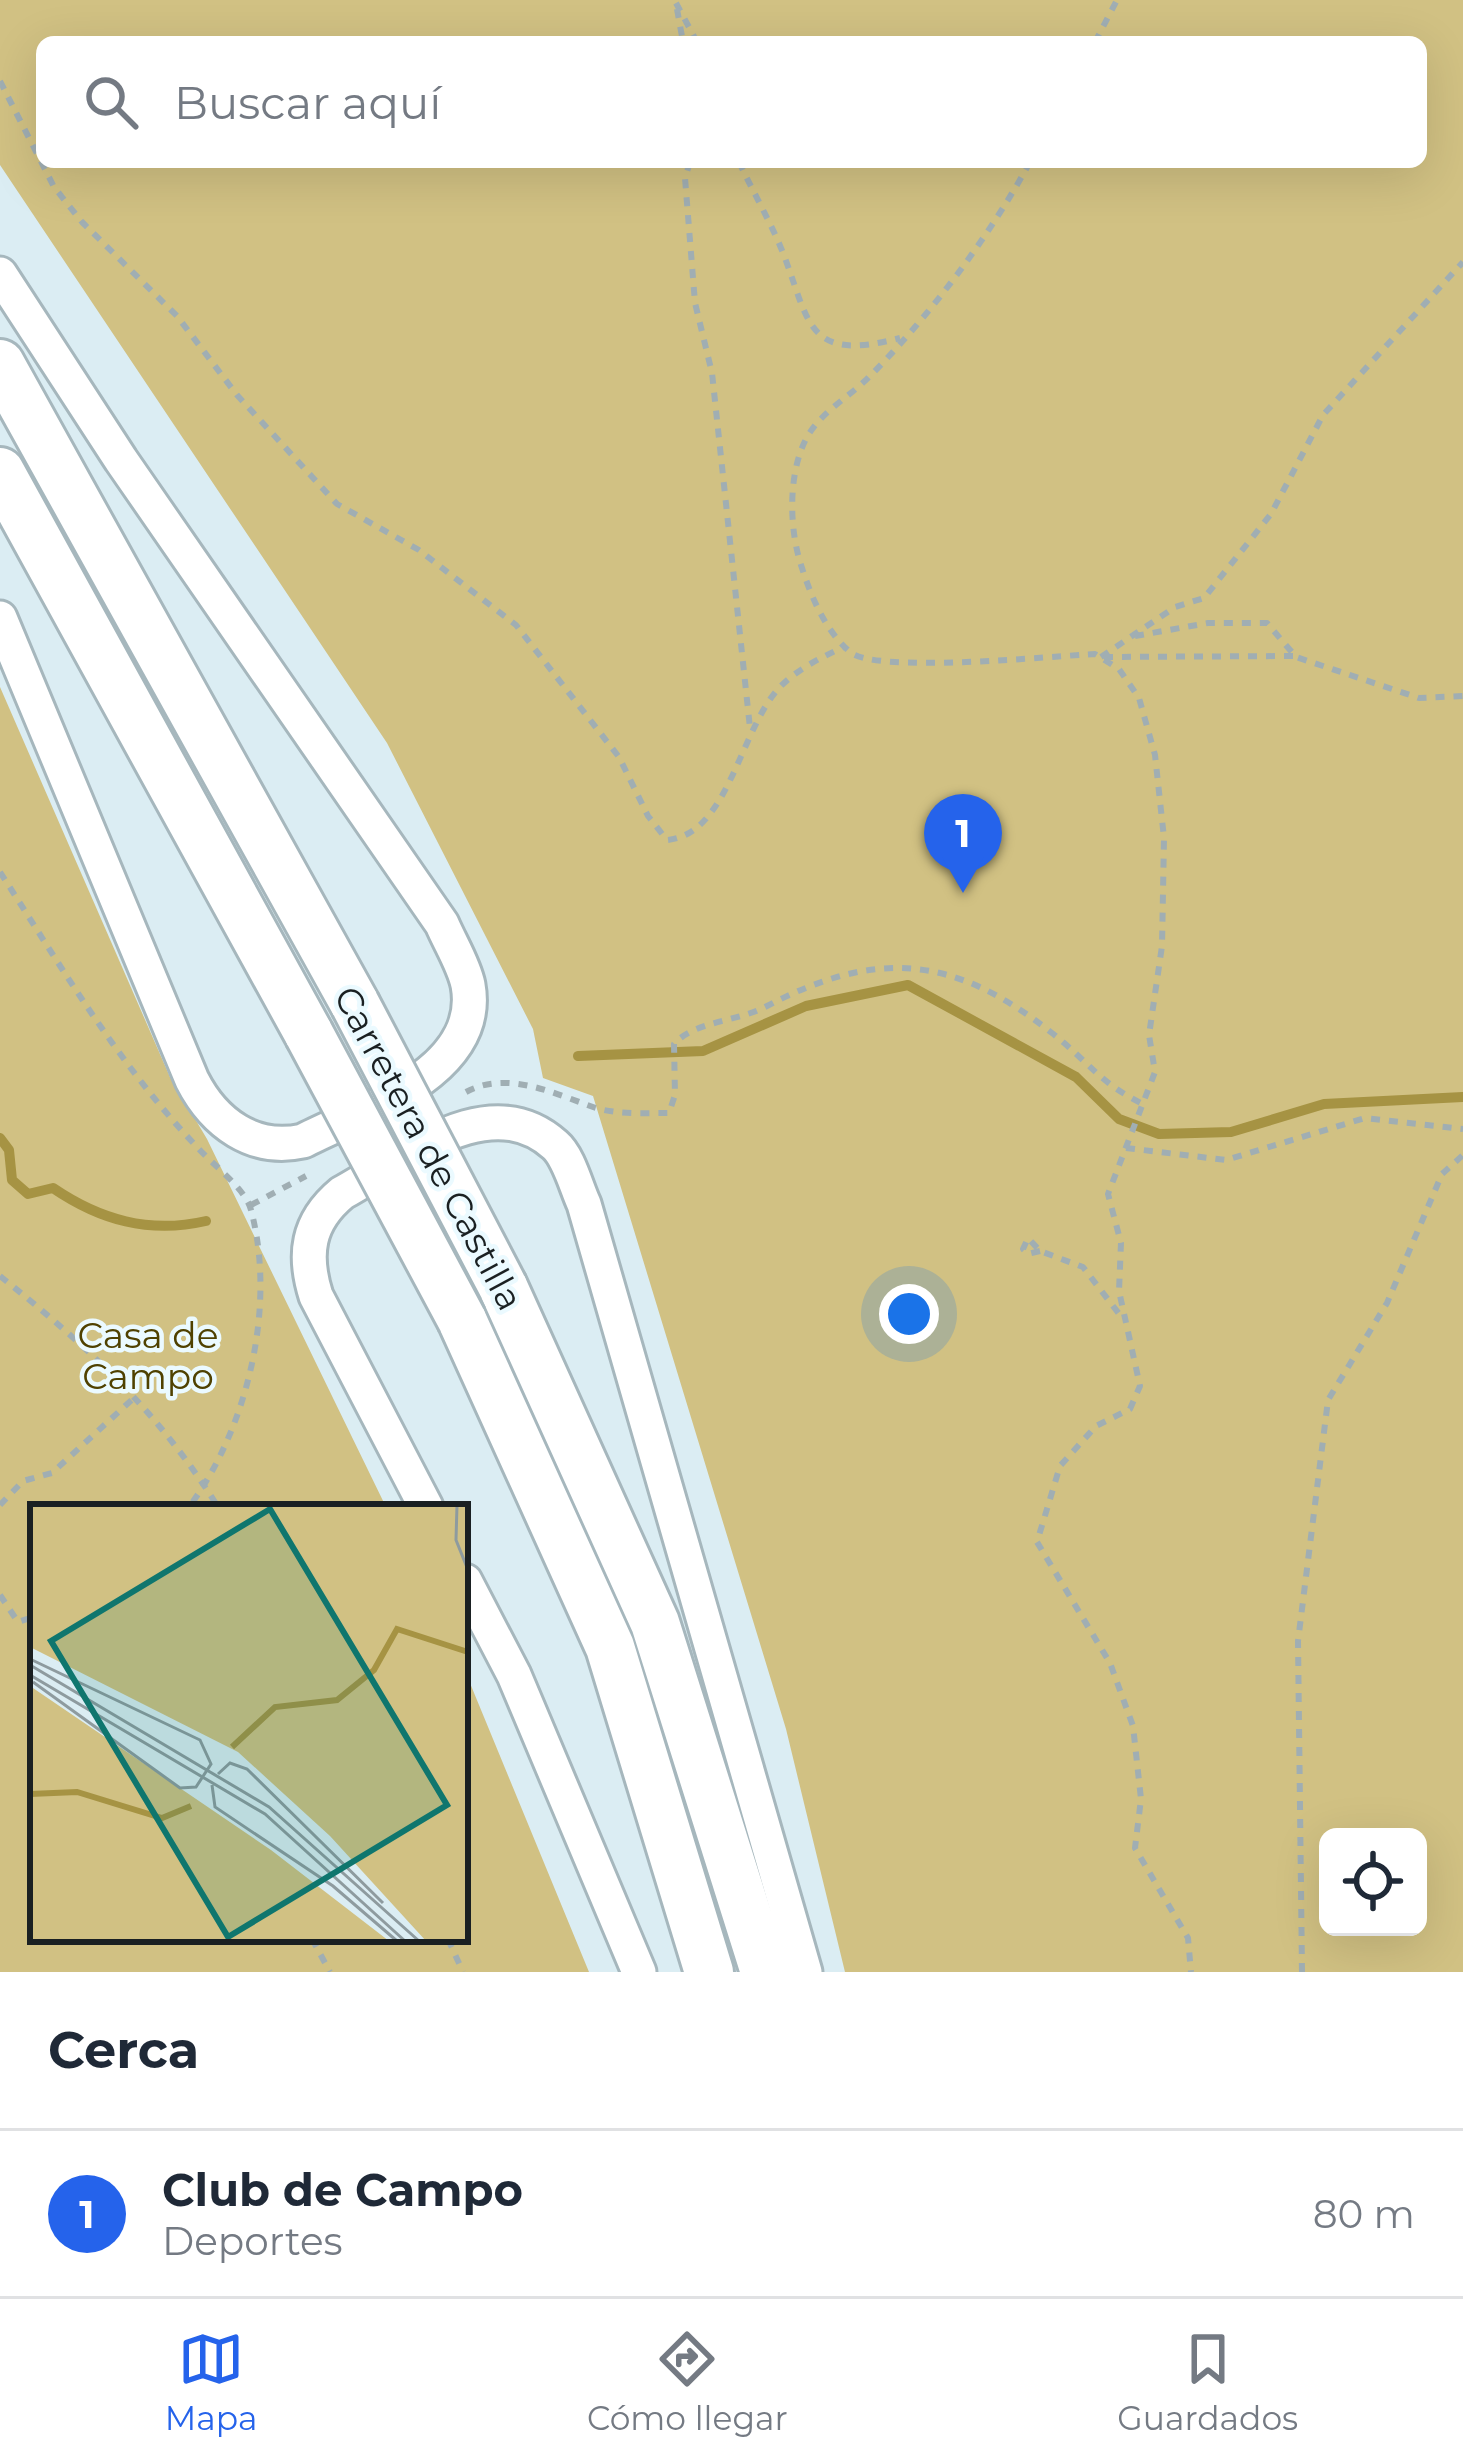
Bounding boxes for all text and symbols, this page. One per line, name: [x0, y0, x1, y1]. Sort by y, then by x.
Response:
search box: [36, 36, 1427, 168]
icon: search: [78, 69, 144, 135]
text: Buscar aquí: [174, 75, 441, 130]
pin: 1: [924, 794, 1002, 893]
street label: Carretera de Castilla: [325, 979, 533, 1317]
your location: [879, 1284, 939, 1344]
park label: Casa de Campo: [78, 1313, 218, 1398]
inset map: [30, 1504, 468, 1942]
map controls: [1319, 1828, 1427, 1936]
button: locate: [1319, 1828, 1427, 1936]
text: Cerca: [48, 2019, 199, 2081]
text: Club de Campo: [162, 2162, 523, 2217]
text: 1: [79, 2190, 95, 2238]
text: 80 m: [1313, 2190, 1415, 2238]
text: Deportes: [162, 2217, 343, 2265]
tab: Mapa: [165, 2326, 257, 2438]
tab: Cómo llegar: [587, 2326, 788, 2438]
tab: Guardados: [1117, 2326, 1298, 2438]

